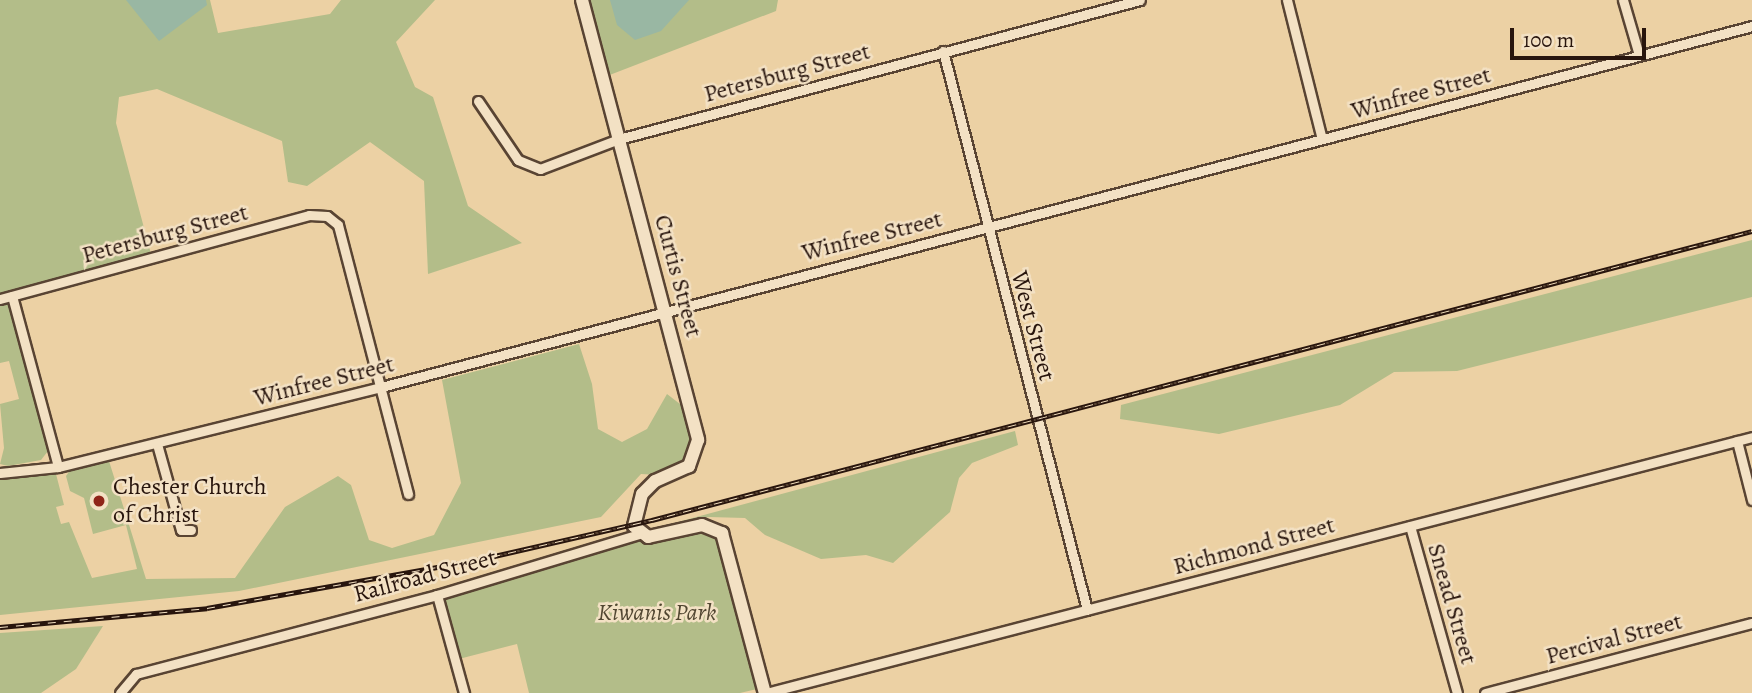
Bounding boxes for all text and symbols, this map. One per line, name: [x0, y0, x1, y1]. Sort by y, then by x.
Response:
scale bar: [1514, 14, 1650, 58]
text: 100 m: [1523, 26, 1574, 54]
street label: Petersburg Street: [701, 37, 873, 109]
street label: Winfree Street: [1348, 61, 1494, 125]
street label: Petersburg Street: [79, 198, 251, 270]
street label: Winfree Street: [799, 205, 945, 267]
street label: Curtis Street: [648, 212, 708, 340]
street label: West Street: [1005, 268, 1061, 384]
street label: Winfree Street: [251, 350, 397, 412]
place label: Chester Church of Christ: [113, 473, 267, 529]
marker: Chester Church of Christ: [91, 493, 107, 509]
street label: Richmond Street: [1170, 511, 1338, 581]
street label: Snead Street: [1421, 540, 1483, 668]
street label: Railroad Street: [350, 543, 500, 609]
park label: Kiwanis Park: [598, 599, 716, 627]
street label: Percival Street: [1543, 607, 1685, 671]

